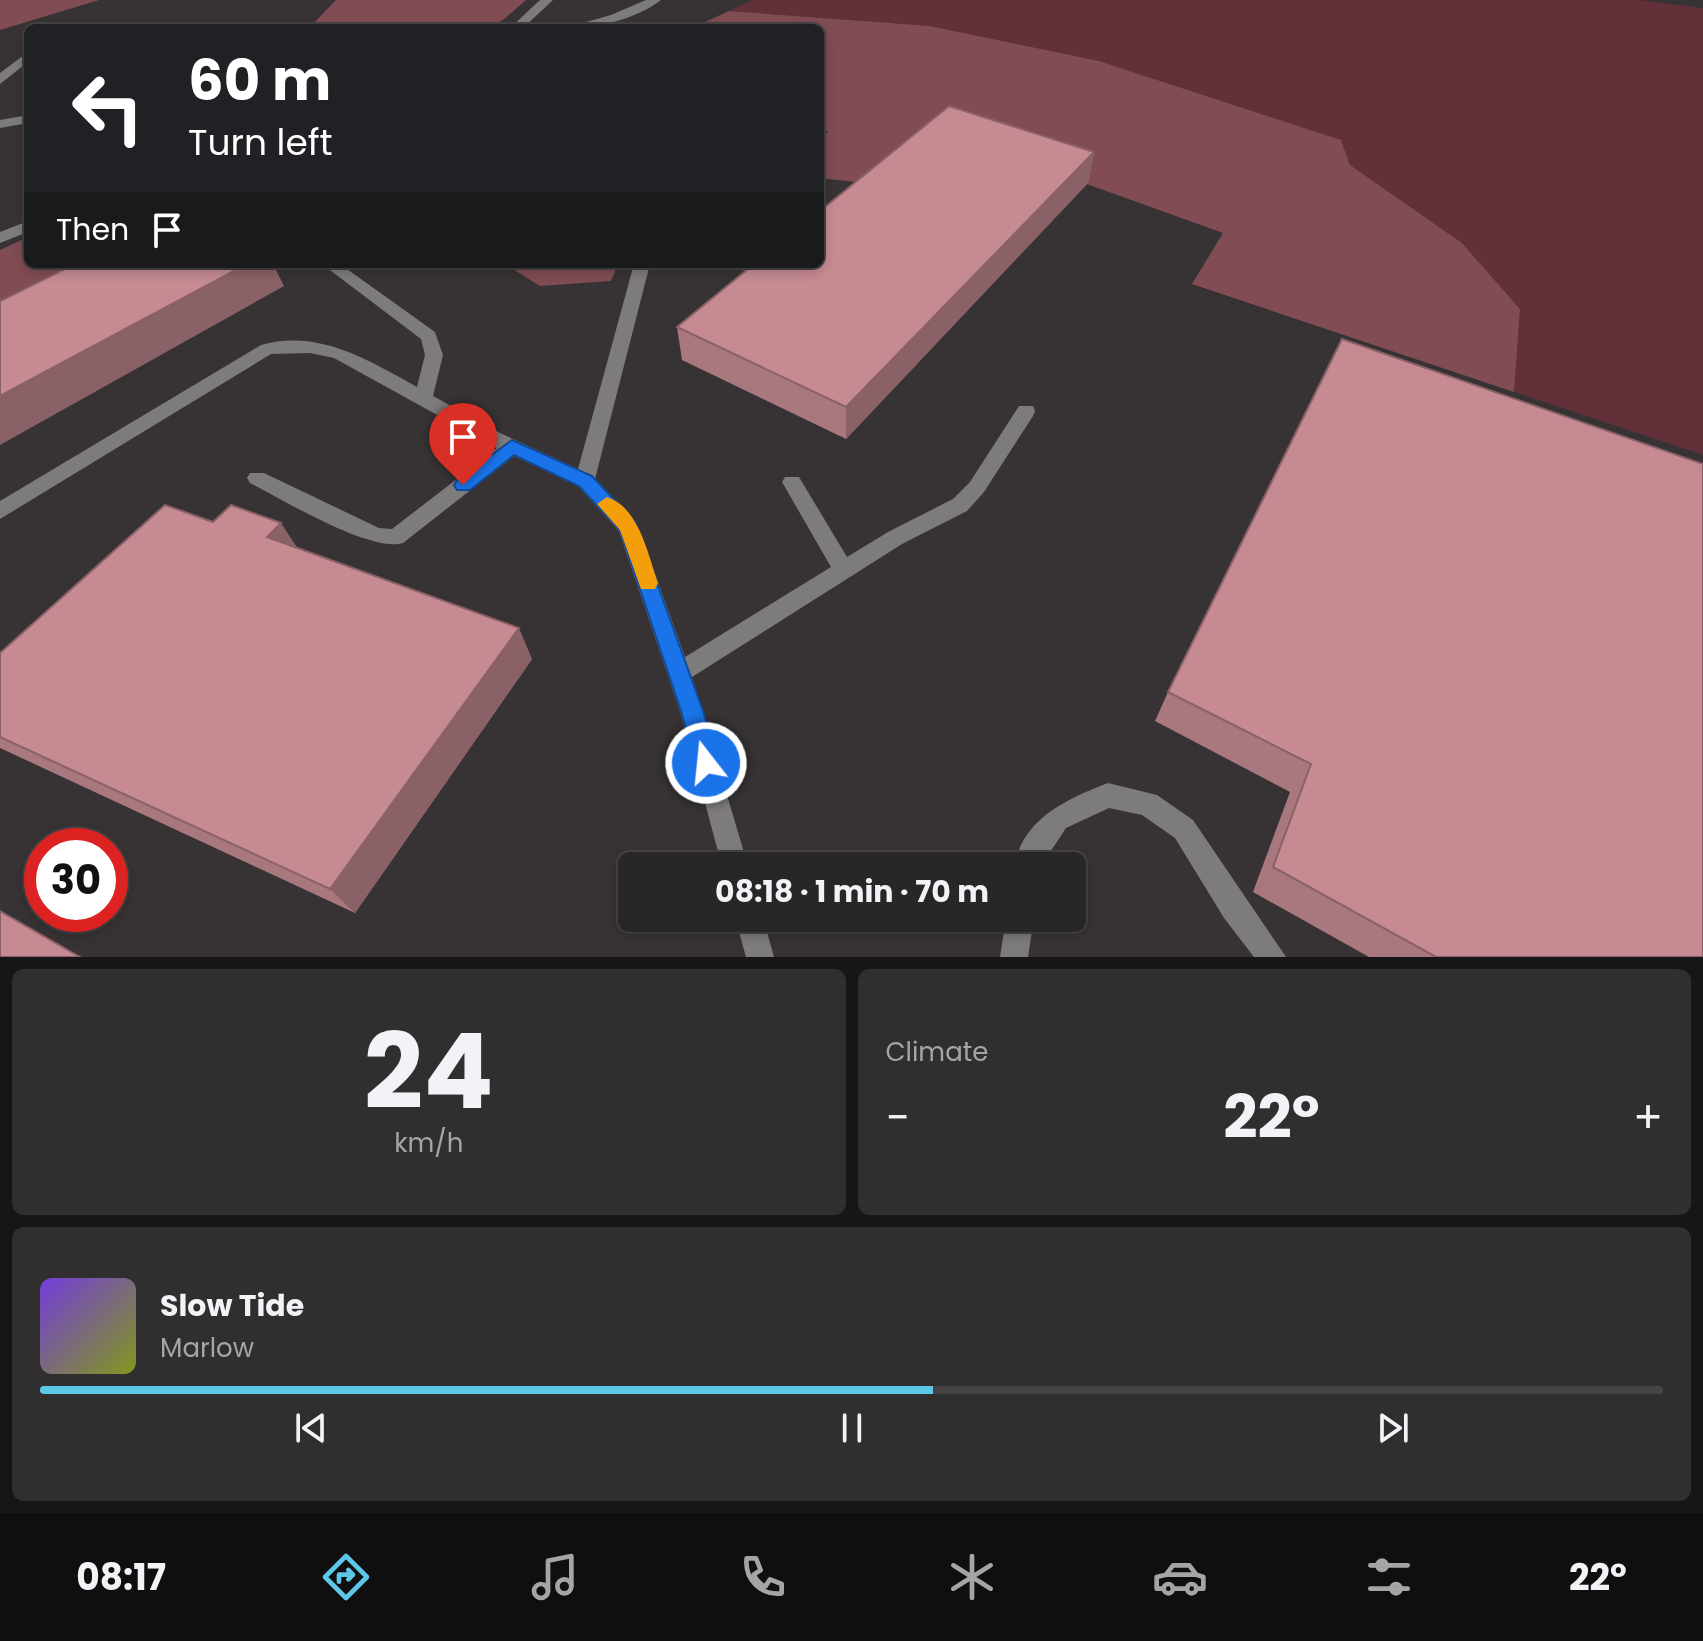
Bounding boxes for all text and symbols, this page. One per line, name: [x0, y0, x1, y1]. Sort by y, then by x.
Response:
text: 60 m: [188, 41, 331, 120]
icon: left: [56, 56, 160, 160]
text: Turn left: [188, 117, 333, 168]
text: Then: [56, 208, 129, 251]
icon: arrive: [145, 208, 189, 252]
pin: [429, 403, 497, 485]
icon: arrive: [441, 415, 485, 459]
position arrow: [664, 721, 748, 805]
speed limit sign: 30: [24, 828, 128, 932]
text: 08:18 · 1 min · 70 m: [715, 870, 989, 913]
text: 24: [364, 999, 494, 1144]
text: Climate: [886, 1034, 988, 1070]
text: 22°: [1223, 1075, 1320, 1159]
text: −: [886, 1087, 910, 1148]
text: +: [1633, 1087, 1663, 1148]
text: km/h: [394, 1125, 463, 1161]
text: Slow Tide: [160, 1284, 304, 1327]
text: Marlow: [160, 1330, 254, 1366]
icon: previous: [289, 1406, 333, 1450]
icon: pause: [830, 1406, 874, 1450]
icon: next: [1371, 1406, 1415, 1450]
icon: directions: [318, 1549, 374, 1605]
icon: music: [527, 1549, 583, 1605]
icon: phone: [735, 1549, 791, 1605]
icon: climate: [944, 1549, 1000, 1605]
icon: car: [1152, 1549, 1208, 1605]
icon: filters: [1361, 1549, 1417, 1605]
text: 08:17: [76, 1552, 166, 1603]
text: 22°: [1569, 1552, 1627, 1603]

